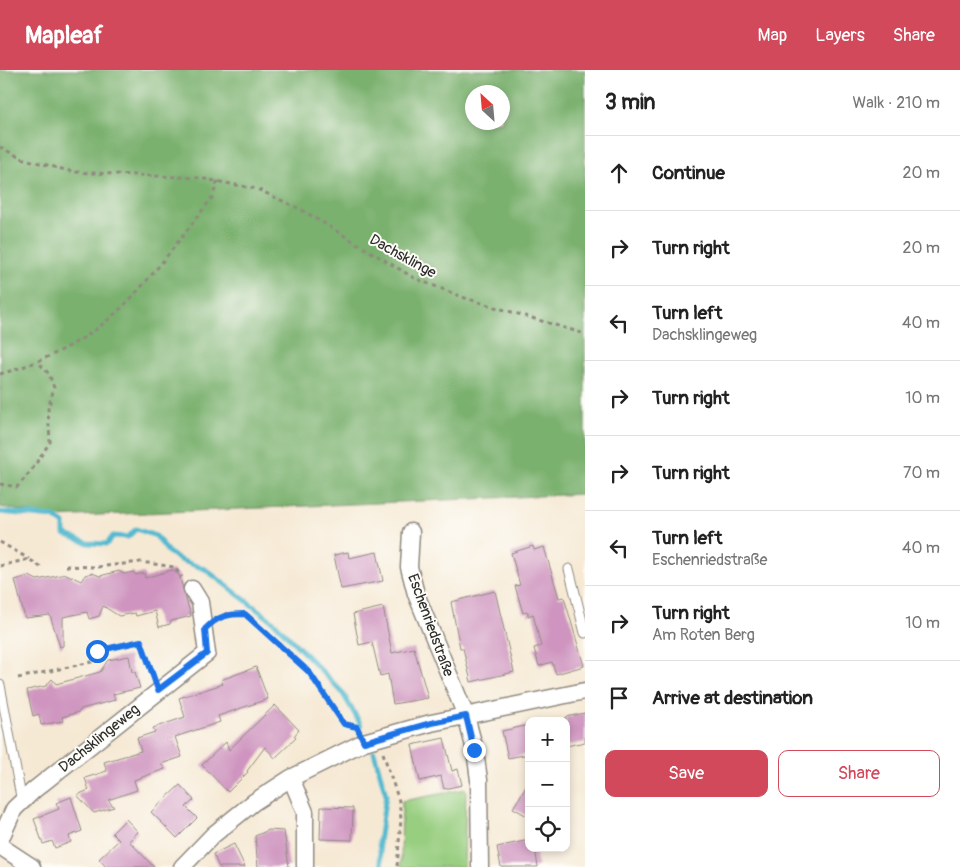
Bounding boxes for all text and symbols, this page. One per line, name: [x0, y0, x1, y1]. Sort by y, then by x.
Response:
text: Mapleaf: [25, 21, 103, 50]
text: Map: [758, 24, 787, 47]
text: Layers: [815, 24, 865, 47]
text: Share: [893, 24, 935, 47]
north arrow: [465, 85, 510, 130]
text: 3 min: [605, 89, 655, 116]
text: Walk · 210 m: [852, 93, 940, 113]
icon: ahead: [605, 159, 633, 187]
text: Continue: [652, 161, 725, 185]
text: 20 m: [902, 163, 940, 183]
street label: Dachsklinge: [366, 230, 440, 283]
icon: right: [605, 234, 633, 262]
text: Turn right: [652, 236, 730, 260]
text: 20 m: [902, 238, 940, 258]
text: Turn left: [652, 301, 722, 325]
icon: left: [605, 309, 633, 337]
text: 40 m: [902, 313, 940, 333]
text: Dachsklingeweg: [652, 325, 757, 345]
icon: right: [605, 384, 633, 412]
text: Turn right: [652, 386, 730, 410]
text: 10 m: [905, 388, 940, 408]
icon: right: [605, 459, 633, 487]
text: Turn right: [652, 461, 730, 485]
text: 70 m: [903, 463, 940, 483]
text: Turn left: [652, 526, 722, 550]
icon: left: [605, 534, 633, 562]
text: 40 m: [902, 538, 940, 558]
text: Eschenriedstraße: [652, 550, 767, 570]
street label: Eschenriedstraße: [403, 571, 458, 680]
text: Turn right: [652, 601, 730, 625]
icon: right: [605, 609, 633, 637]
text: 10 m: [905, 613, 940, 633]
text: Am Roten Berg: [652, 625, 755, 645]
route start: [86, 640, 109, 663]
icon: arrive: [605, 684, 633, 712]
text: Arrive at destination: [652, 686, 813, 710]
street label: Dachsklingeweg: [55, 700, 144, 777]
map controls: [525, 717, 570, 852]
button: +: [525, 717, 570, 762]
route end: [463, 739, 486, 762]
button: Save: [605, 750, 768, 797]
button: Share: [778, 750, 940, 797]
button: −: [525, 762, 570, 807]
button: locate: [525, 807, 570, 852]

